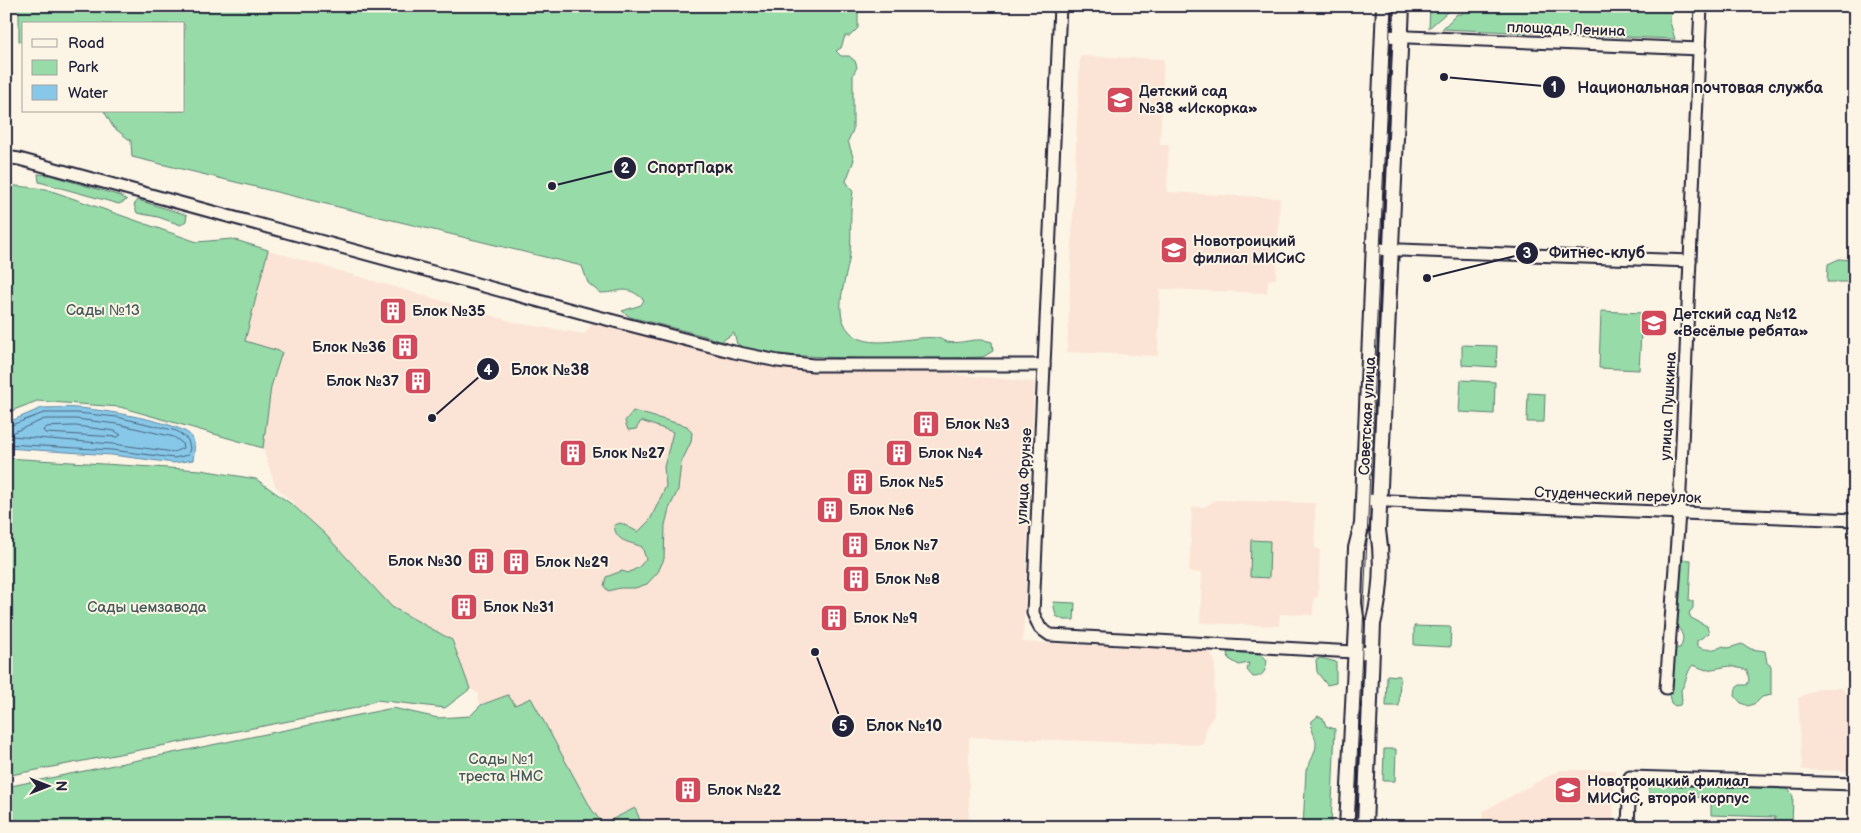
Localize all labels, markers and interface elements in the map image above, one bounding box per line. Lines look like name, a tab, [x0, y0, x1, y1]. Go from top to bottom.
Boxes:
street label: площадь Ленина	[1506, 18, 1626, 41]
legend	[22, 22, 185, 112]
text: Road	[68, 34, 104, 53]
text: Park	[68, 58, 99, 77]
callout: Национальная почтовая служба	[1542, 72, 1832, 103]
text: 1	[1551, 78, 1557, 97]
text: Национальная почтовая служба	[1577, 79, 1824, 98]
place label: Детский сад №38 «Искорка»	[1139, 82, 1258, 118]
text: Water	[68, 84, 108, 103]
school or university icon: Детский сад №38 «Искорка»	[1105, 85, 1135, 115]
callout: СпортПарк	[612, 152, 743, 183]
text: 2	[621, 159, 630, 178]
text: СпортПарк	[647, 159, 733, 178]
place label: Новотроицкий филиал МИСиС	[1193, 232, 1306, 268]
school or university icon: Новотроицкий филиал МИСиС	[1159, 235, 1189, 265]
callout: Фитнес-клуб	[1514, 237, 1656, 268]
text: 3	[1523, 244, 1532, 263]
text: Фитнес-клуб	[1549, 244, 1645, 263]
building icon: Блок №35	[378, 296, 408, 326]
park label: Сады №13	[66, 301, 140, 320]
place label: Блок №35	[412, 302, 486, 321]
place label: Детский сад №12 «Весёлые ребята»	[1673, 305, 1809, 341]
school or university icon: Детский сад №12 «Весёлые ребята»	[1639, 308, 1669, 338]
building icon: Блок №36	[390, 332, 420, 362]
place label: Блок №36	[312, 338, 386, 357]
street label: улица Пушкина	[1656, 351, 1681, 461]
callout: Блок №38	[476, 354, 600, 385]
street label: Советская улица	[1355, 356, 1380, 476]
text: 4	[484, 361, 493, 380]
text: Блок №38	[511, 361, 589, 380]
building icon: Блок №37	[403, 366, 433, 396]
place label: Блок №37	[326, 372, 399, 391]
building icon: Блок №3	[911, 409, 941, 439]
place label: Блок №3	[945, 415, 1010, 434]
street label: улица Фрунзе	[1012, 427, 1037, 525]
building icon: Блок №27	[558, 438, 588, 468]
building icon: Блок №4	[884, 438, 914, 468]
place label: Блок №27	[592, 444, 665, 463]
place label: Блок №4	[918, 444, 983, 463]
building icon: Блок №5	[845, 467, 875, 497]
place label: Блок №5	[879, 473, 944, 492]
street label: Студенческий переулок	[1534, 483, 1702, 508]
building icon: Блок №6	[815, 495, 845, 525]
place label: Блок №6	[849, 501, 914, 520]
building icon: Блок №7	[840, 530, 870, 560]
place label: Блок №7	[874, 536, 938, 555]
building icon: Блок №30	[466, 546, 496, 576]
building icon: Блок №29	[501, 547, 531, 577]
place label: Блок №30	[388, 552, 462, 571]
place label: Блок №29	[535, 553, 609, 572]
building icon: Блок №8	[841, 564, 871, 594]
place label: Блок №8	[875, 570, 940, 589]
building icon: Блок №31	[449, 592, 479, 622]
park label: Сады цемзавода	[87, 598, 207, 617]
place label: Блок №31	[483, 598, 554, 617]
building icon: Блок №9	[819, 603, 849, 633]
place label: Блок №9	[853, 609, 918, 628]
callout: Блок №10	[831, 710, 952, 741]
text: 5	[839, 717, 848, 736]
text: Блок №10	[866, 717, 942, 736]
park label: Сады №1 треста НМС	[459, 750, 543, 786]
north arrow	[22, 760, 72, 810]
place label: Новотроицкий филиал МИСиС, второй корпус	[1587, 772, 1749, 808]
building icon: Блок №22	[673, 775, 703, 805]
school or university icon: Новотроицкий филиал МИСиС, второй корпус	[1553, 775, 1583, 805]
text: N	[52, 781, 69, 791]
place label: Блок №22	[707, 781, 781, 800]

